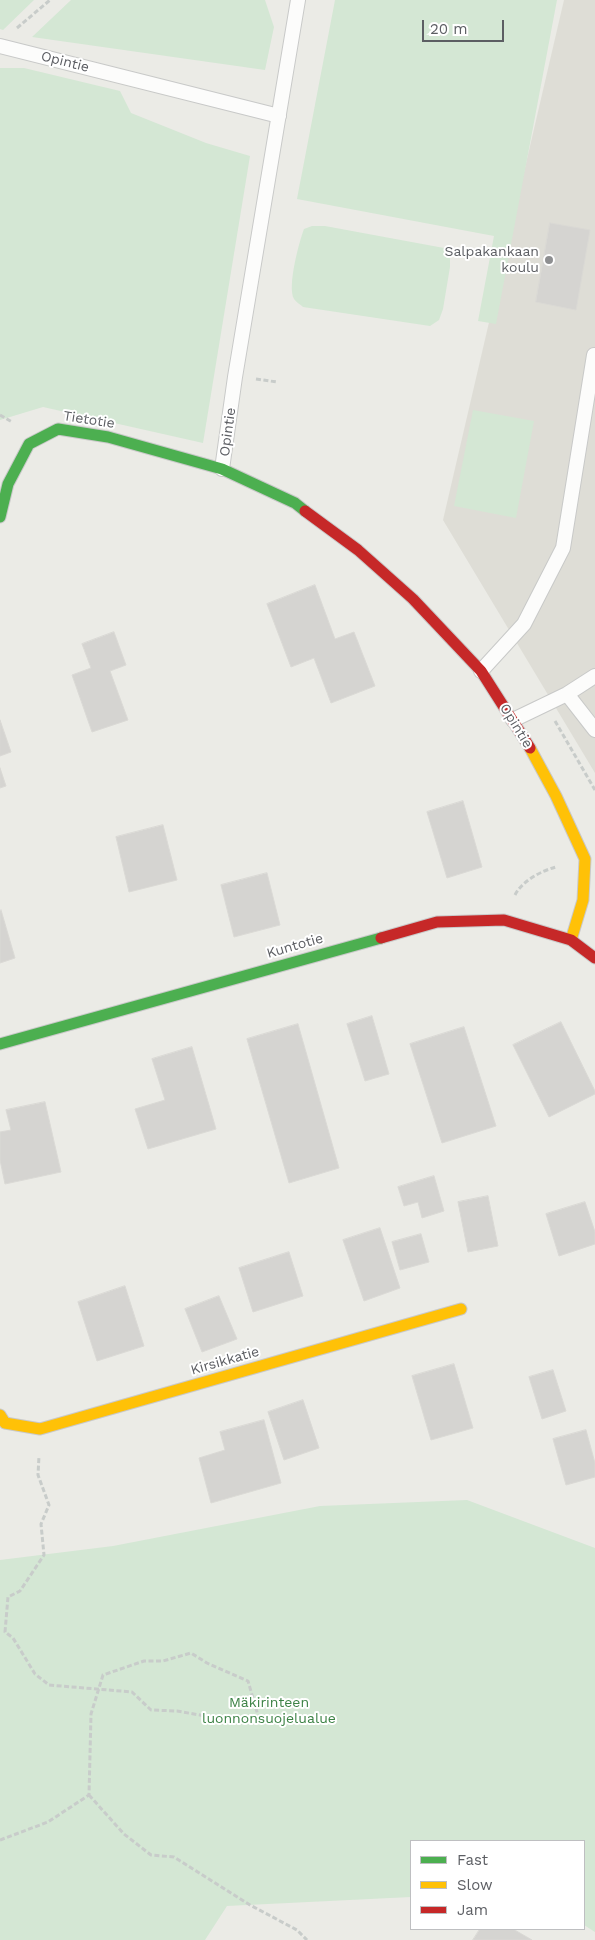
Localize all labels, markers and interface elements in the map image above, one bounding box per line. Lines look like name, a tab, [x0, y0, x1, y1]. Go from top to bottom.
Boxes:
scale bar	[425, 10, 508, 42]
text: 20 m	[430, 20, 468, 38]
street label: Opintie	[39, 48, 91, 76]
place label: Salpakankaan koulu	[445, 244, 539, 276]
marker: Salpakankaan koulu	[543, 254, 555, 266]
street label: Opintie	[216, 407, 240, 457]
street label: Tietotie	[62, 408, 116, 432]
street label: Opintie	[496, 701, 536, 751]
street label: Kuntotie	[265, 930, 325, 962]
street label: Kirsikkatie	[189, 1343, 261, 1379]
park label: Mäkirinteen luonnonsuojelualue	[202, 1695, 336, 1728]
legend	[410, 1840, 585, 1930]
text: Fast	[457, 1851, 488, 1869]
text: Slow	[457, 1876, 493, 1894]
text: Jam	[457, 1901, 488, 1919]

